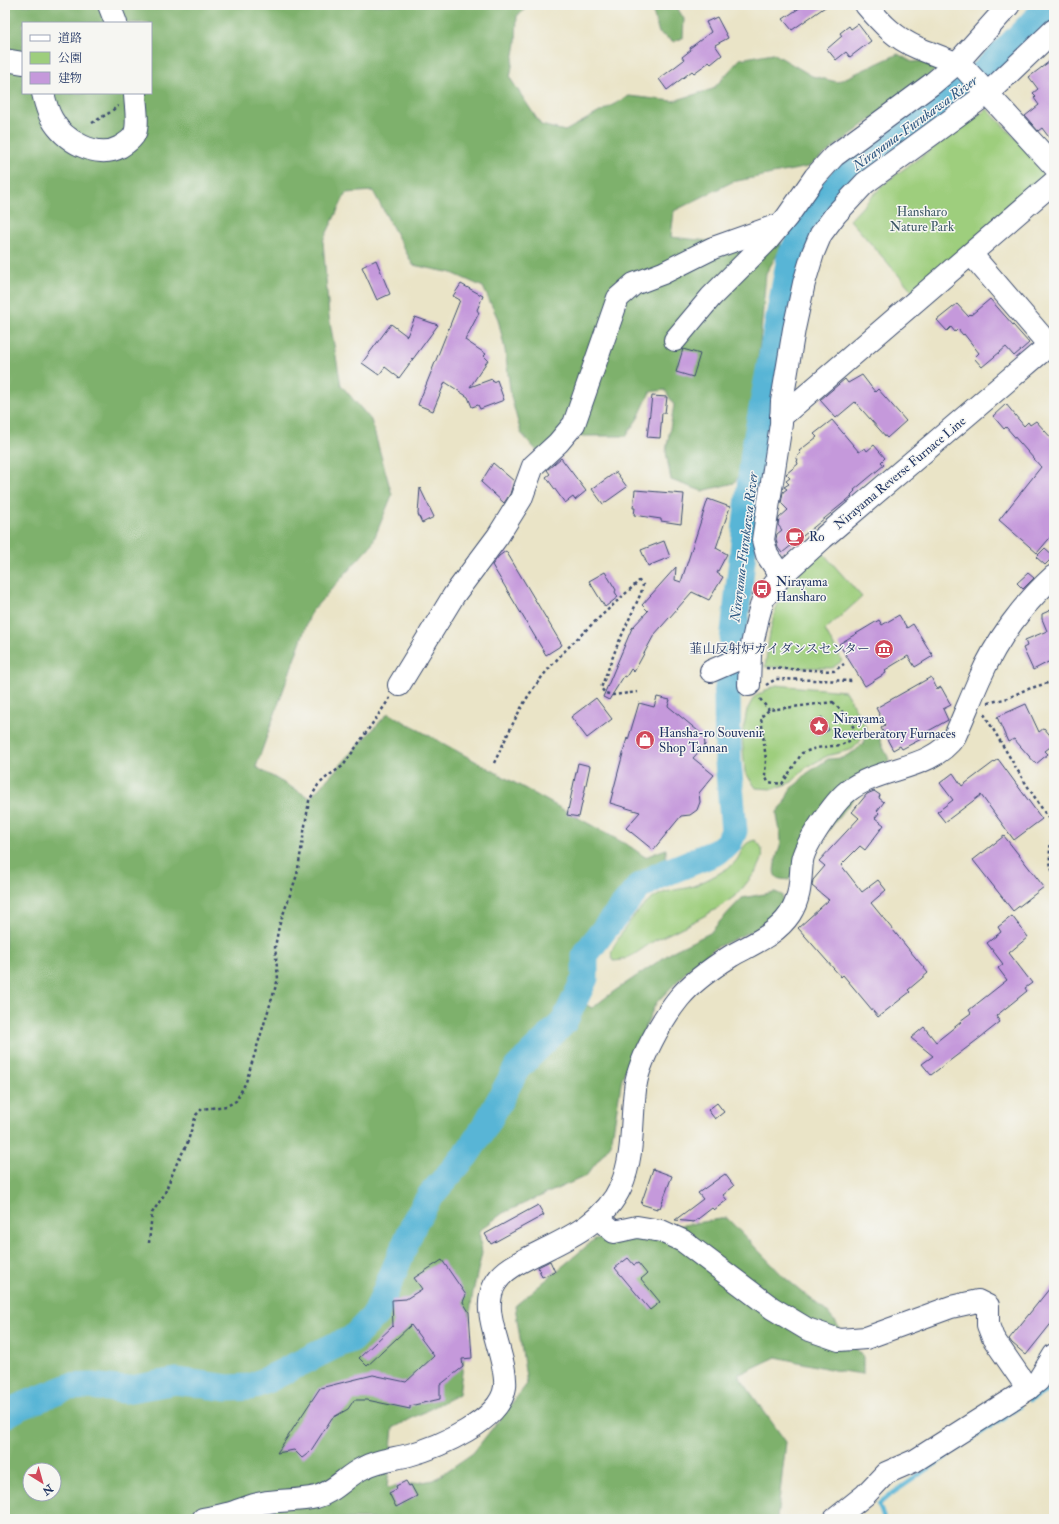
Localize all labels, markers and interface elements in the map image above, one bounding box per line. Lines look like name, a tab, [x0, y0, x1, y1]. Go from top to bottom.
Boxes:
legend	[22, 22, 152, 94]
text: 道路	[58, 31, 82, 46]
text: 公園	[58, 51, 82, 66]
text: 建物	[58, 71, 82, 86]
water label: Nirayama-Furukawa River	[848, 71, 982, 175]
park label: Hansharo Nature Park	[890, 204, 955, 235]
street label: Nirayama Reverse Furnace Line	[831, 413, 970, 534]
water label: Nirayama-Furukawa River	[726, 470, 762, 624]
cafe icon: Ro	[784, 526, 806, 548]
place label: Ro	[809, 529, 824, 545]
place label: Nirayama Hansharo	[776, 574, 828, 605]
bus stop icon: Nirayama Hansharo	[751, 578, 773, 600]
museum icon: 韮山反射炉ガイダンスセンター	[873, 638, 895, 660]
place label: 韮山反射炉ガイダンスセンター	[689, 641, 870, 657]
place label: Nirayama Reverberatory Furnaces	[833, 711, 956, 743]
place icon: Nirayama Reverberatory Furnaces	[808, 715, 830, 737]
place label: Hansha-ro Souvenir Shop Tannan	[659, 725, 764, 757]
shop icon: Hansha-ro Souvenir Shop Tannan	[634, 729, 656, 751]
north arrow	[22, 1462, 62, 1502]
text: N	[39, 1481, 56, 1498]

